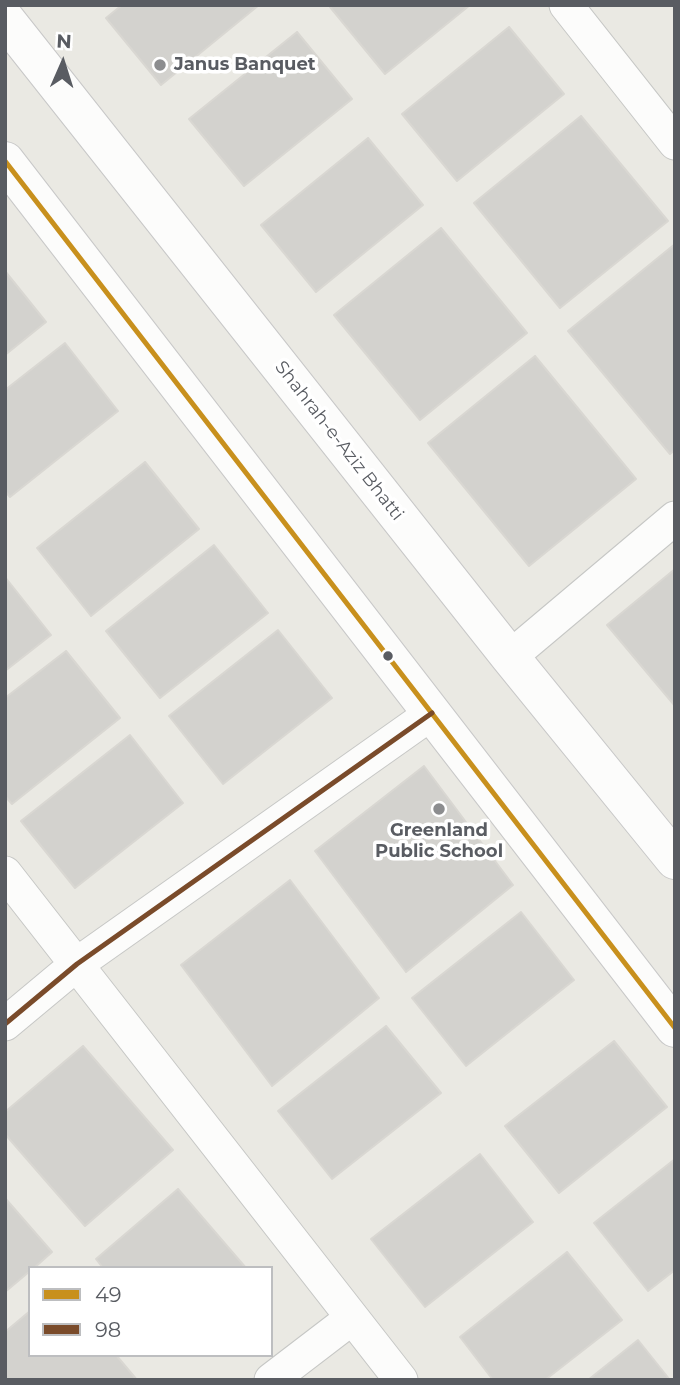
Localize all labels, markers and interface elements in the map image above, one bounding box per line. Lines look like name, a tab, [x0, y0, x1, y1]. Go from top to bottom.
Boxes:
north arrow	[28, 28, 98, 98]
text: N	[56, 30, 72, 53]
place label: Janus Banquet	[174, 54, 316, 76]
marker: Janus Banquet	[152, 57, 168, 73]
street label: Shahrah-e-Aziz Bhatti	[270, 357, 408, 525]
unlabelled marker	[381, 649, 395, 663]
marker: Greenland Public School	[431, 801, 447, 817]
place label: Greenland Public School	[375, 820, 503, 862]
legend	[28, 1266, 273, 1357]
text: 49	[95, 1282, 122, 1307]
text: 98	[95, 1317, 121, 1342]

